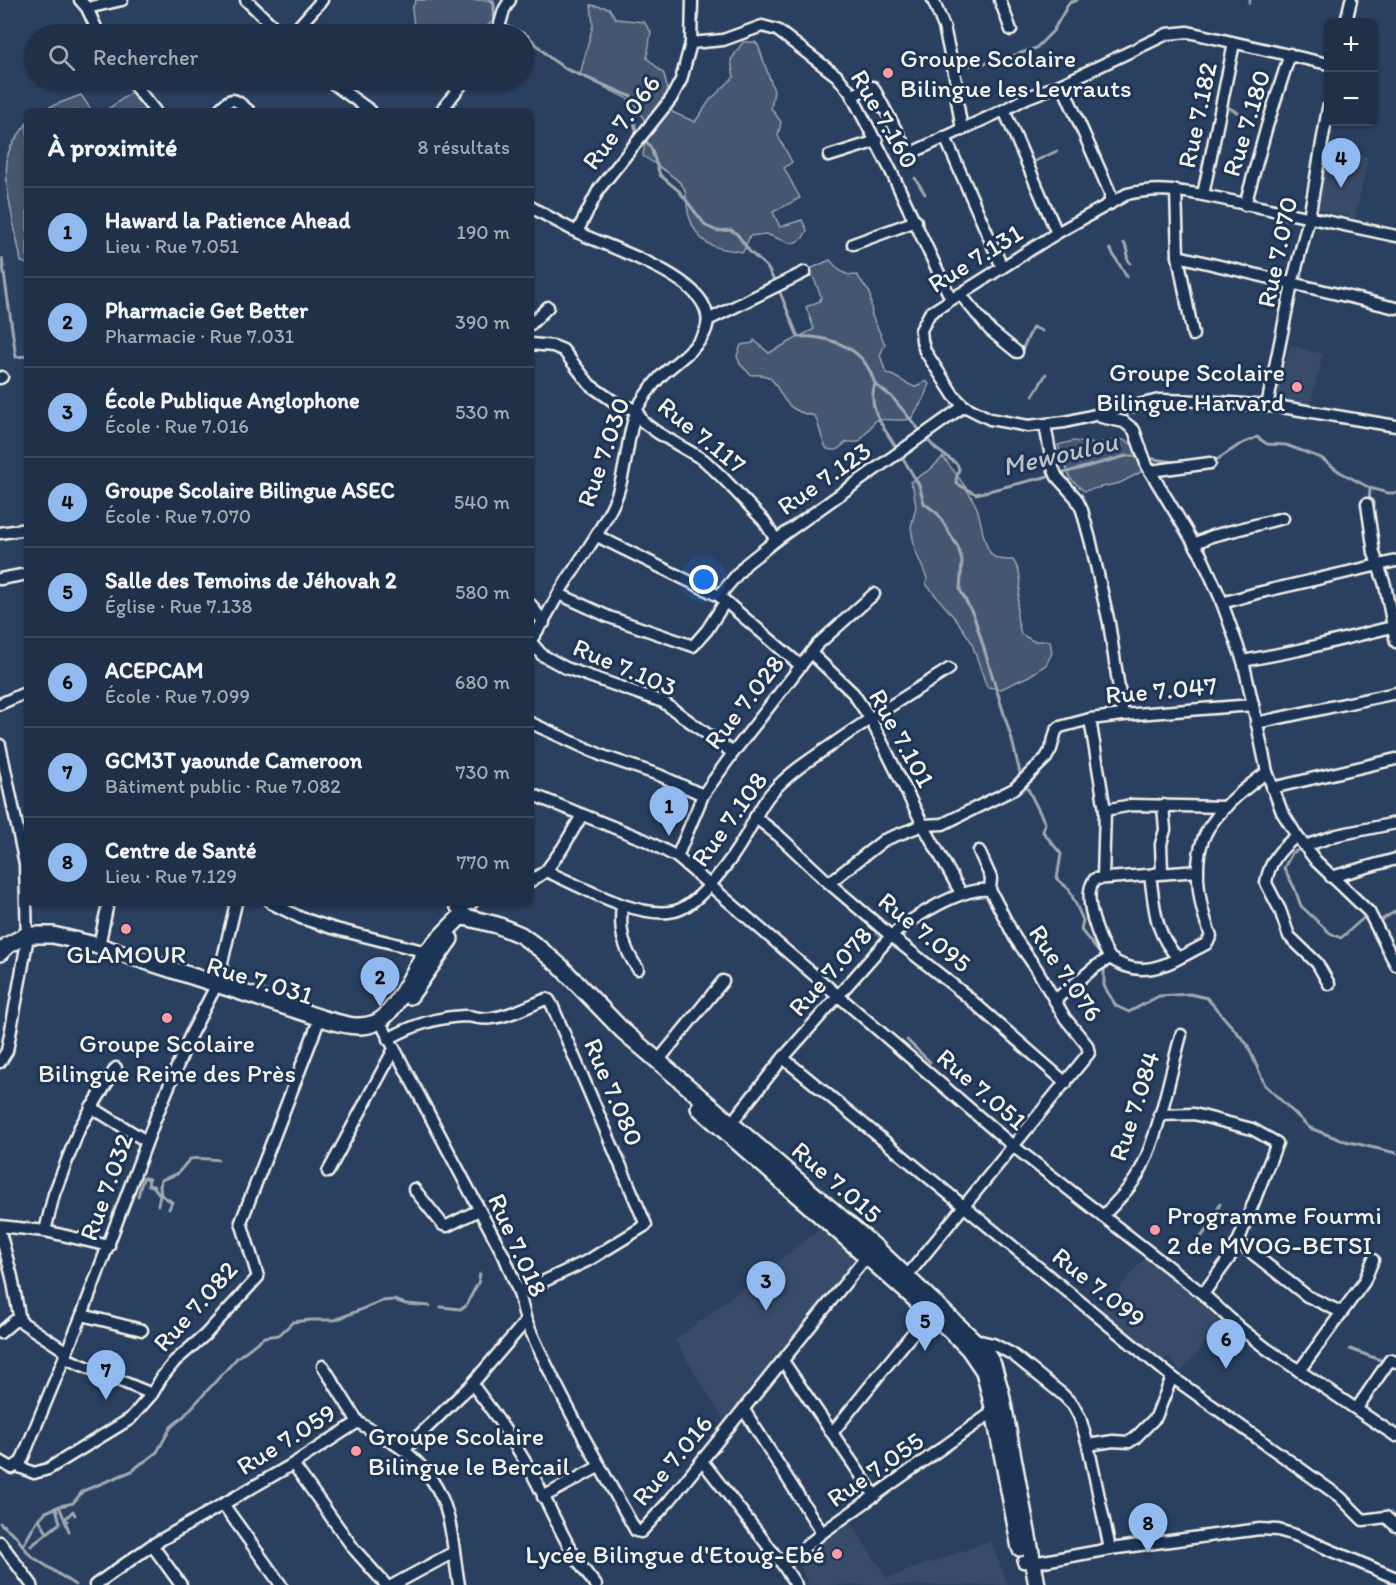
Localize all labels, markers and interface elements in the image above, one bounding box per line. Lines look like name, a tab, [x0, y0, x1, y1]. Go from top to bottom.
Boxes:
map controls	[1324, 18, 1378, 126]
button: +	[1324, 18, 1378, 72]
search box	[24, 24, 534, 90]
icon: search	[45, 41, 78, 74]
place label: Groupe Scolaire Bilingue les Levrauts	[900, 42, 1132, 104]
text: Rechercher	[93, 44, 198, 71]
street label: Rue 7.182	[1170, 59, 1224, 171]
street label: Rue 7.160	[844, 64, 926, 174]
marker: Groupe Scolaire Bilingue les Levrauts	[881, 66, 895, 80]
street label: Rue 7.180	[1215, 66, 1277, 180]
street label: Rue 7.066	[575, 68, 667, 176]
button: −	[1324, 72, 1378, 126]
text: À proximité	[48, 131, 177, 163]
text: 8 résultats	[418, 135, 510, 159]
pin: 4	[1322, 138, 1360, 188]
street label: Rue 7.070	[1250, 194, 1304, 310]
text: Haward la Patience Ahead	[105, 207, 350, 234]
street label: Rue 7.131	[922, 216, 1028, 300]
text: 1	[63, 220, 72, 244]
text: 190 m	[457, 220, 510, 244]
text: Lieu · Rue 7.051	[105, 234, 239, 258]
text: Pharmacie Get Better	[105, 297, 308, 324]
text: 2	[62, 310, 73, 334]
text: 390 m	[455, 310, 510, 334]
text: Pharmacie · Rue 7.031	[105, 324, 294, 348]
place label: Groupe Scolaire Bilingue Harvard	[1096, 356, 1286, 418]
marker: Groupe Scolaire Bilingue Harvard	[1290, 380, 1304, 394]
text: École Publique Anglophone	[105, 387, 360, 414]
street label: Rue 7.117	[651, 390, 753, 480]
street label: Rue 7.030	[569, 393, 637, 511]
text: 3	[62, 400, 73, 424]
text: 530 m	[455, 400, 510, 424]
text: École · Rue 7.016	[105, 414, 249, 438]
water label: Mewoulou	[999, 424, 1121, 483]
street label: Rue 7.123	[771, 434, 877, 522]
text: Groupe Scolaire Bilingue ASEC	[105, 477, 395, 504]
text: 4	[61, 490, 74, 514]
text: 540 m	[454, 490, 510, 514]
text: École · Rue 7.070	[105, 504, 251, 528]
your location	[689, 565, 718, 594]
text: Salle des Temoins de Jéhovah 2	[105, 567, 397, 594]
text: 5	[62, 580, 73, 604]
text: 580 m	[455, 580, 510, 604]
text: Église · Rue 7.138	[105, 594, 253, 618]
street label: Rue 7.103	[568, 631, 682, 703]
street label: Rue 7.028	[697, 648, 791, 756]
text: ACEPCAM	[105, 657, 203, 684]
street label: Rue 7.047	[1104, 669, 1218, 711]
text: 6	[62, 670, 73, 694]
text: 680 m	[455, 670, 510, 694]
street label: Rue 7.101	[862, 683, 942, 793]
text: École · Rue 7.099	[105, 684, 250, 708]
text: GCM3T yaounde Cameroon	[105, 747, 362, 774]
text: 7	[63, 760, 72, 784]
text: 730 m	[456, 760, 510, 784]
street label: Rue 7.108	[684, 765, 774, 873]
text: Bâtiment public · Rue 7.082	[105, 774, 341, 798]
pin: 1	[650, 786, 688, 836]
text: Centre de Santé	[105, 837, 256, 864]
text: 8	[62, 850, 73, 874]
text: 770 m	[457, 850, 510, 874]
text: Lieu · Rue 7.129	[105, 864, 237, 888]
street label: Rue 7.095	[872, 885, 978, 979]
street label: Rue 7.076	[1022, 918, 1110, 1028]
street label: Rue 7.078	[781, 919, 879, 1023]
marker: GLAMOUR	[119, 922, 133, 936]
place label: GLAMOUR	[66, 938, 186, 970]
street label: Rue 7.031	[203, 949, 317, 1011]
pin: 2	[360, 958, 400, 1007]
marker: Groupe Scolaire Bilingue Reine des Près	[160, 1011, 174, 1025]
place label: Groupe Scolaire Bilingue Reine des Près	[38, 1027, 296, 1089]
street label: Rue 7.080	[577, 1033, 651, 1151]
street label: Rue 7.051	[930, 1041, 1034, 1137]
street label: Rue 7.084	[1101, 1047, 1167, 1165]
street label: Rue 7.032	[72, 1129, 140, 1245]
street label: Rue 7.015	[785, 1134, 889, 1230]
street label: Rue 7.018	[481, 1188, 555, 1302]
place label: Programme Fourmi 2 de MVOG-BETSI	[1167, 1199, 1382, 1261]
marker: Programme Fourmi 2 de MVOG-BETSI	[1148, 1223, 1162, 1237]
street label: Rue 7.099	[1046, 1240, 1152, 1334]
street label: Rue 7.082	[146, 1254, 244, 1358]
pin: 3	[746, 1262, 786, 1311]
pin: 5	[906, 1302, 944, 1351]
pin: 6	[1206, 1320, 1246, 1369]
pin: 7	[86, 1350, 126, 1400]
street label: Rue 7.059	[231, 1396, 341, 1482]
street label: Rue 7.016	[625, 1408, 719, 1512]
place label: Groupe Scolaire Bilingue le Bercail	[368, 1420, 570, 1482]
street label: Rue 7.055	[820, 1424, 930, 1514]
marker: Groupe Scolaire Bilingue le Bercail	[349, 1444, 363, 1458]
pin: 8	[1128, 1504, 1168, 1553]
place label: Lycée Bilingue d'Etoug-Ebé	[525, 1538, 825, 1570]
marker: Lycée Bilingue d'Etoug-Ebé	[830, 1547, 844, 1561]

